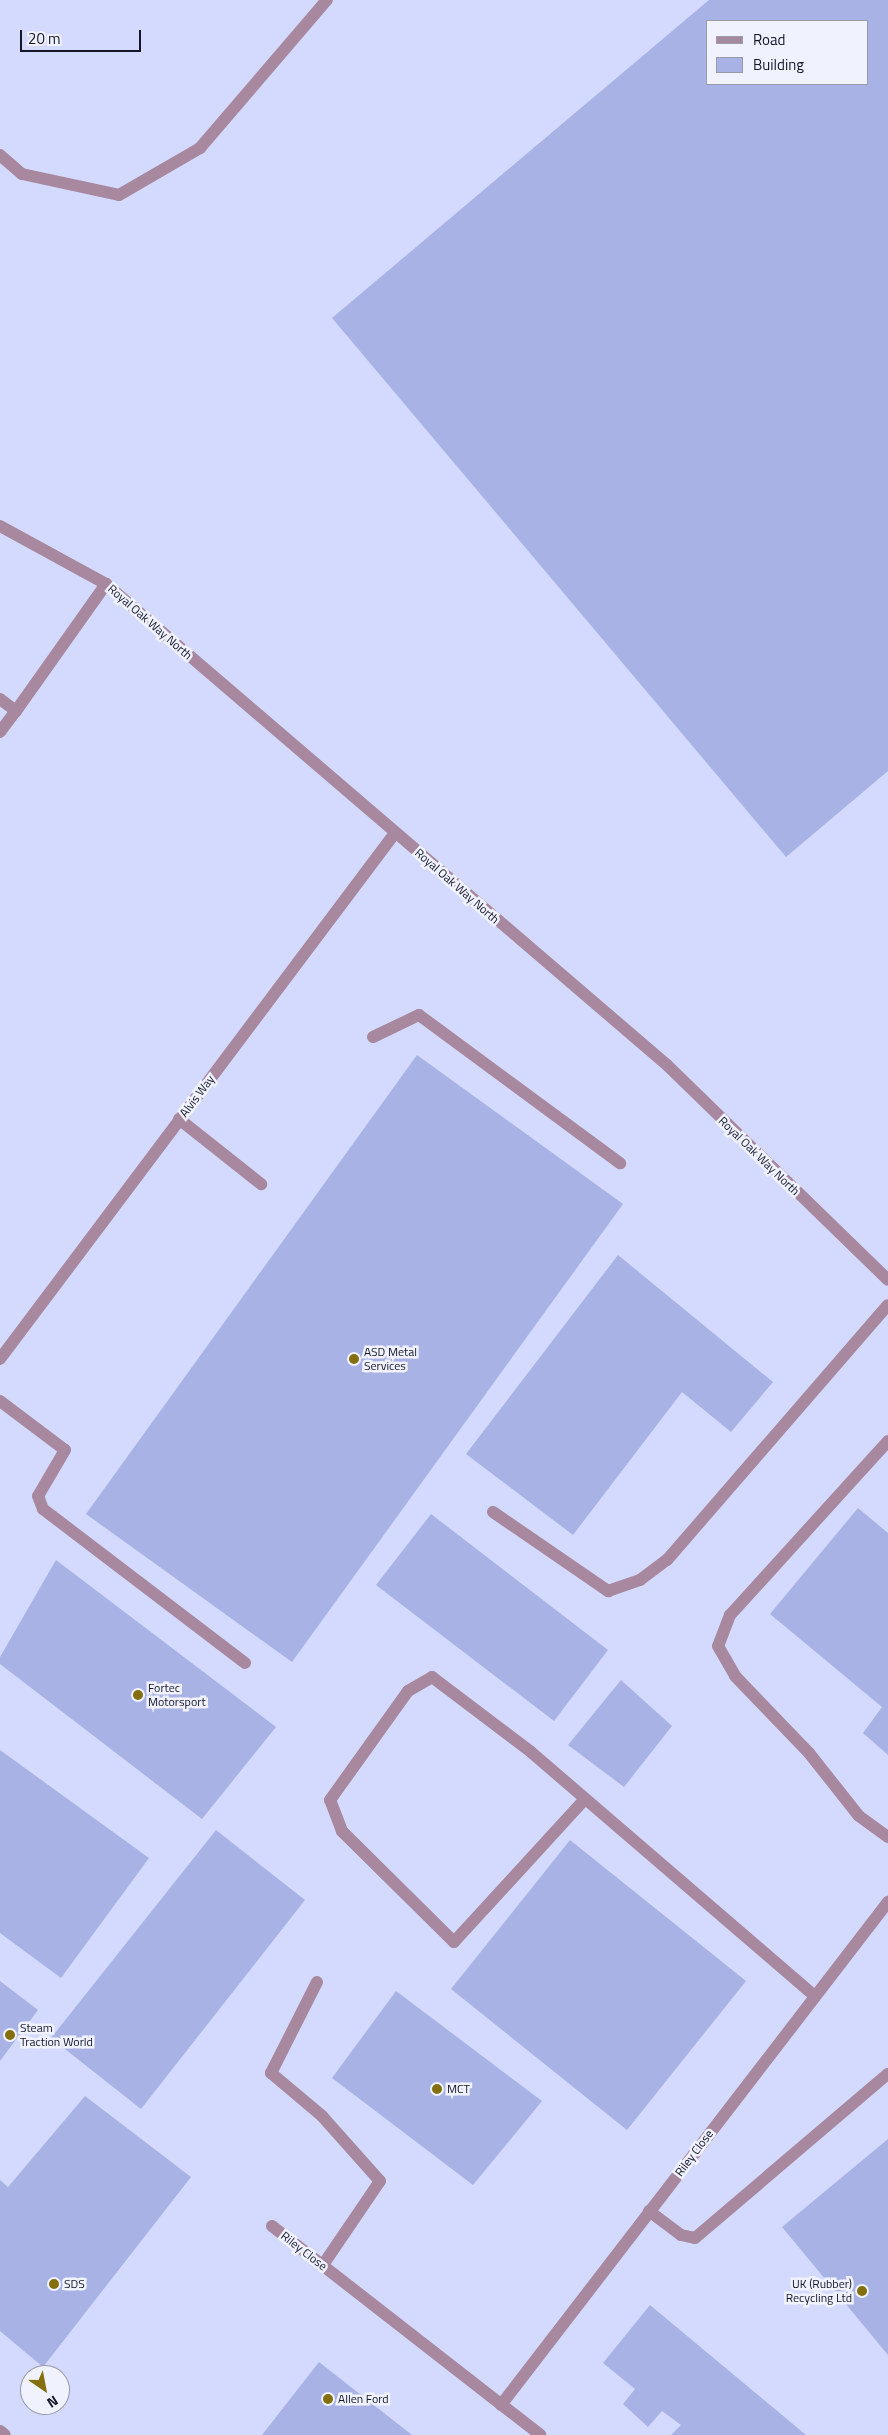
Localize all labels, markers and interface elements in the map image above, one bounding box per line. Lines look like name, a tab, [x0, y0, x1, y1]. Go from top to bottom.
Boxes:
scale bar	[22, 20, 144, 52]
legend	[706, 20, 868, 85]
text: 20 m	[28, 27, 61, 50]
text: Road	[753, 28, 785, 51]
text: Building	[753, 53, 804, 76]
street label: Royal Oak Way North	[105, 581, 195, 663]
street label: Royal Oak Way North	[412, 845, 502, 927]
street label: Alvis Way	[177, 1072, 217, 1120]
street label: Royal Oak Way North	[716, 1114, 802, 1198]
place label: ASD Metal Services	[364, 1345, 417, 1373]
marker: ASD Metal Services	[348, 1353, 360, 1365]
place label: Fortec Motorsport	[148, 1681, 206, 1709]
marker: Fortec Motorsport	[132, 1689, 144, 1701]
place label: Steam Traction World	[20, 2021, 93, 2049]
marker: Steam Traction World	[4, 2029, 16, 2041]
place label: MCT	[447, 2082, 470, 2096]
marker: MCT	[431, 2083, 443, 2095]
street label: Riley Close	[672, 2127, 716, 2179]
street label: Riley Close	[278, 2229, 330, 2273]
place label: SDS	[64, 2277, 85, 2291]
place label: UK (Rubber) Recycling Ltd	[786, 2277, 852, 2305]
marker: SDS	[48, 2278, 60, 2290]
marker: UK (Rubber) Recycling Ltd	[856, 2285, 868, 2297]
north arrow	[20, 2365, 70, 2415]
text: N	[43, 2391, 63, 2414]
place label: Allen Ford	[338, 2392, 389, 2406]
marker: Allen Ford	[322, 2393, 334, 2405]

